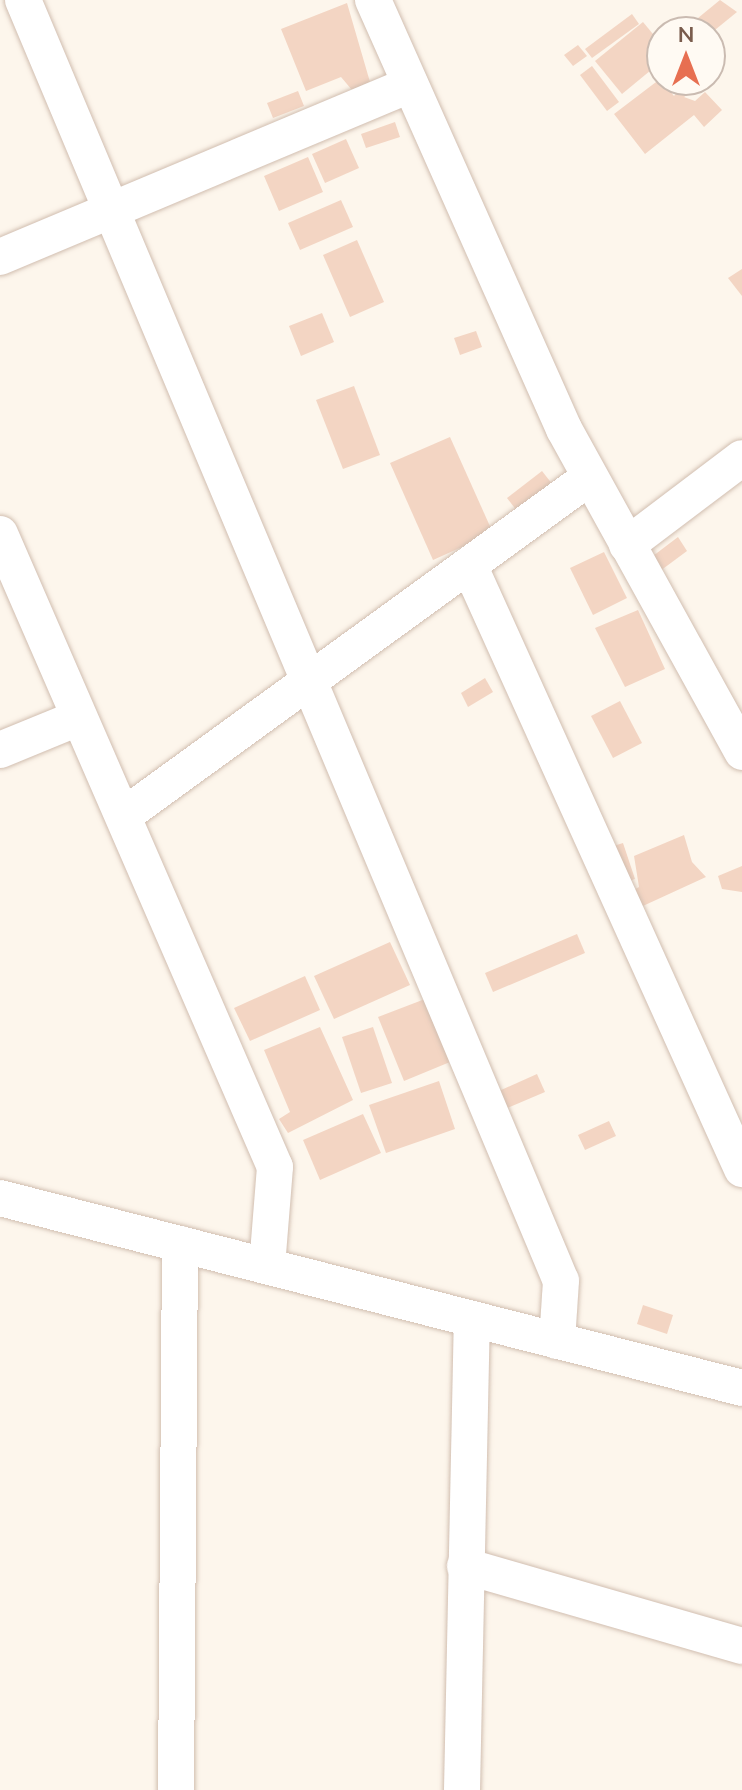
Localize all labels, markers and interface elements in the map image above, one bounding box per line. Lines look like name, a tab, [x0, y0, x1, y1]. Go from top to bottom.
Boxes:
north arrow	[646, 16, 726, 96]
text: N	[678, 20, 694, 48]

